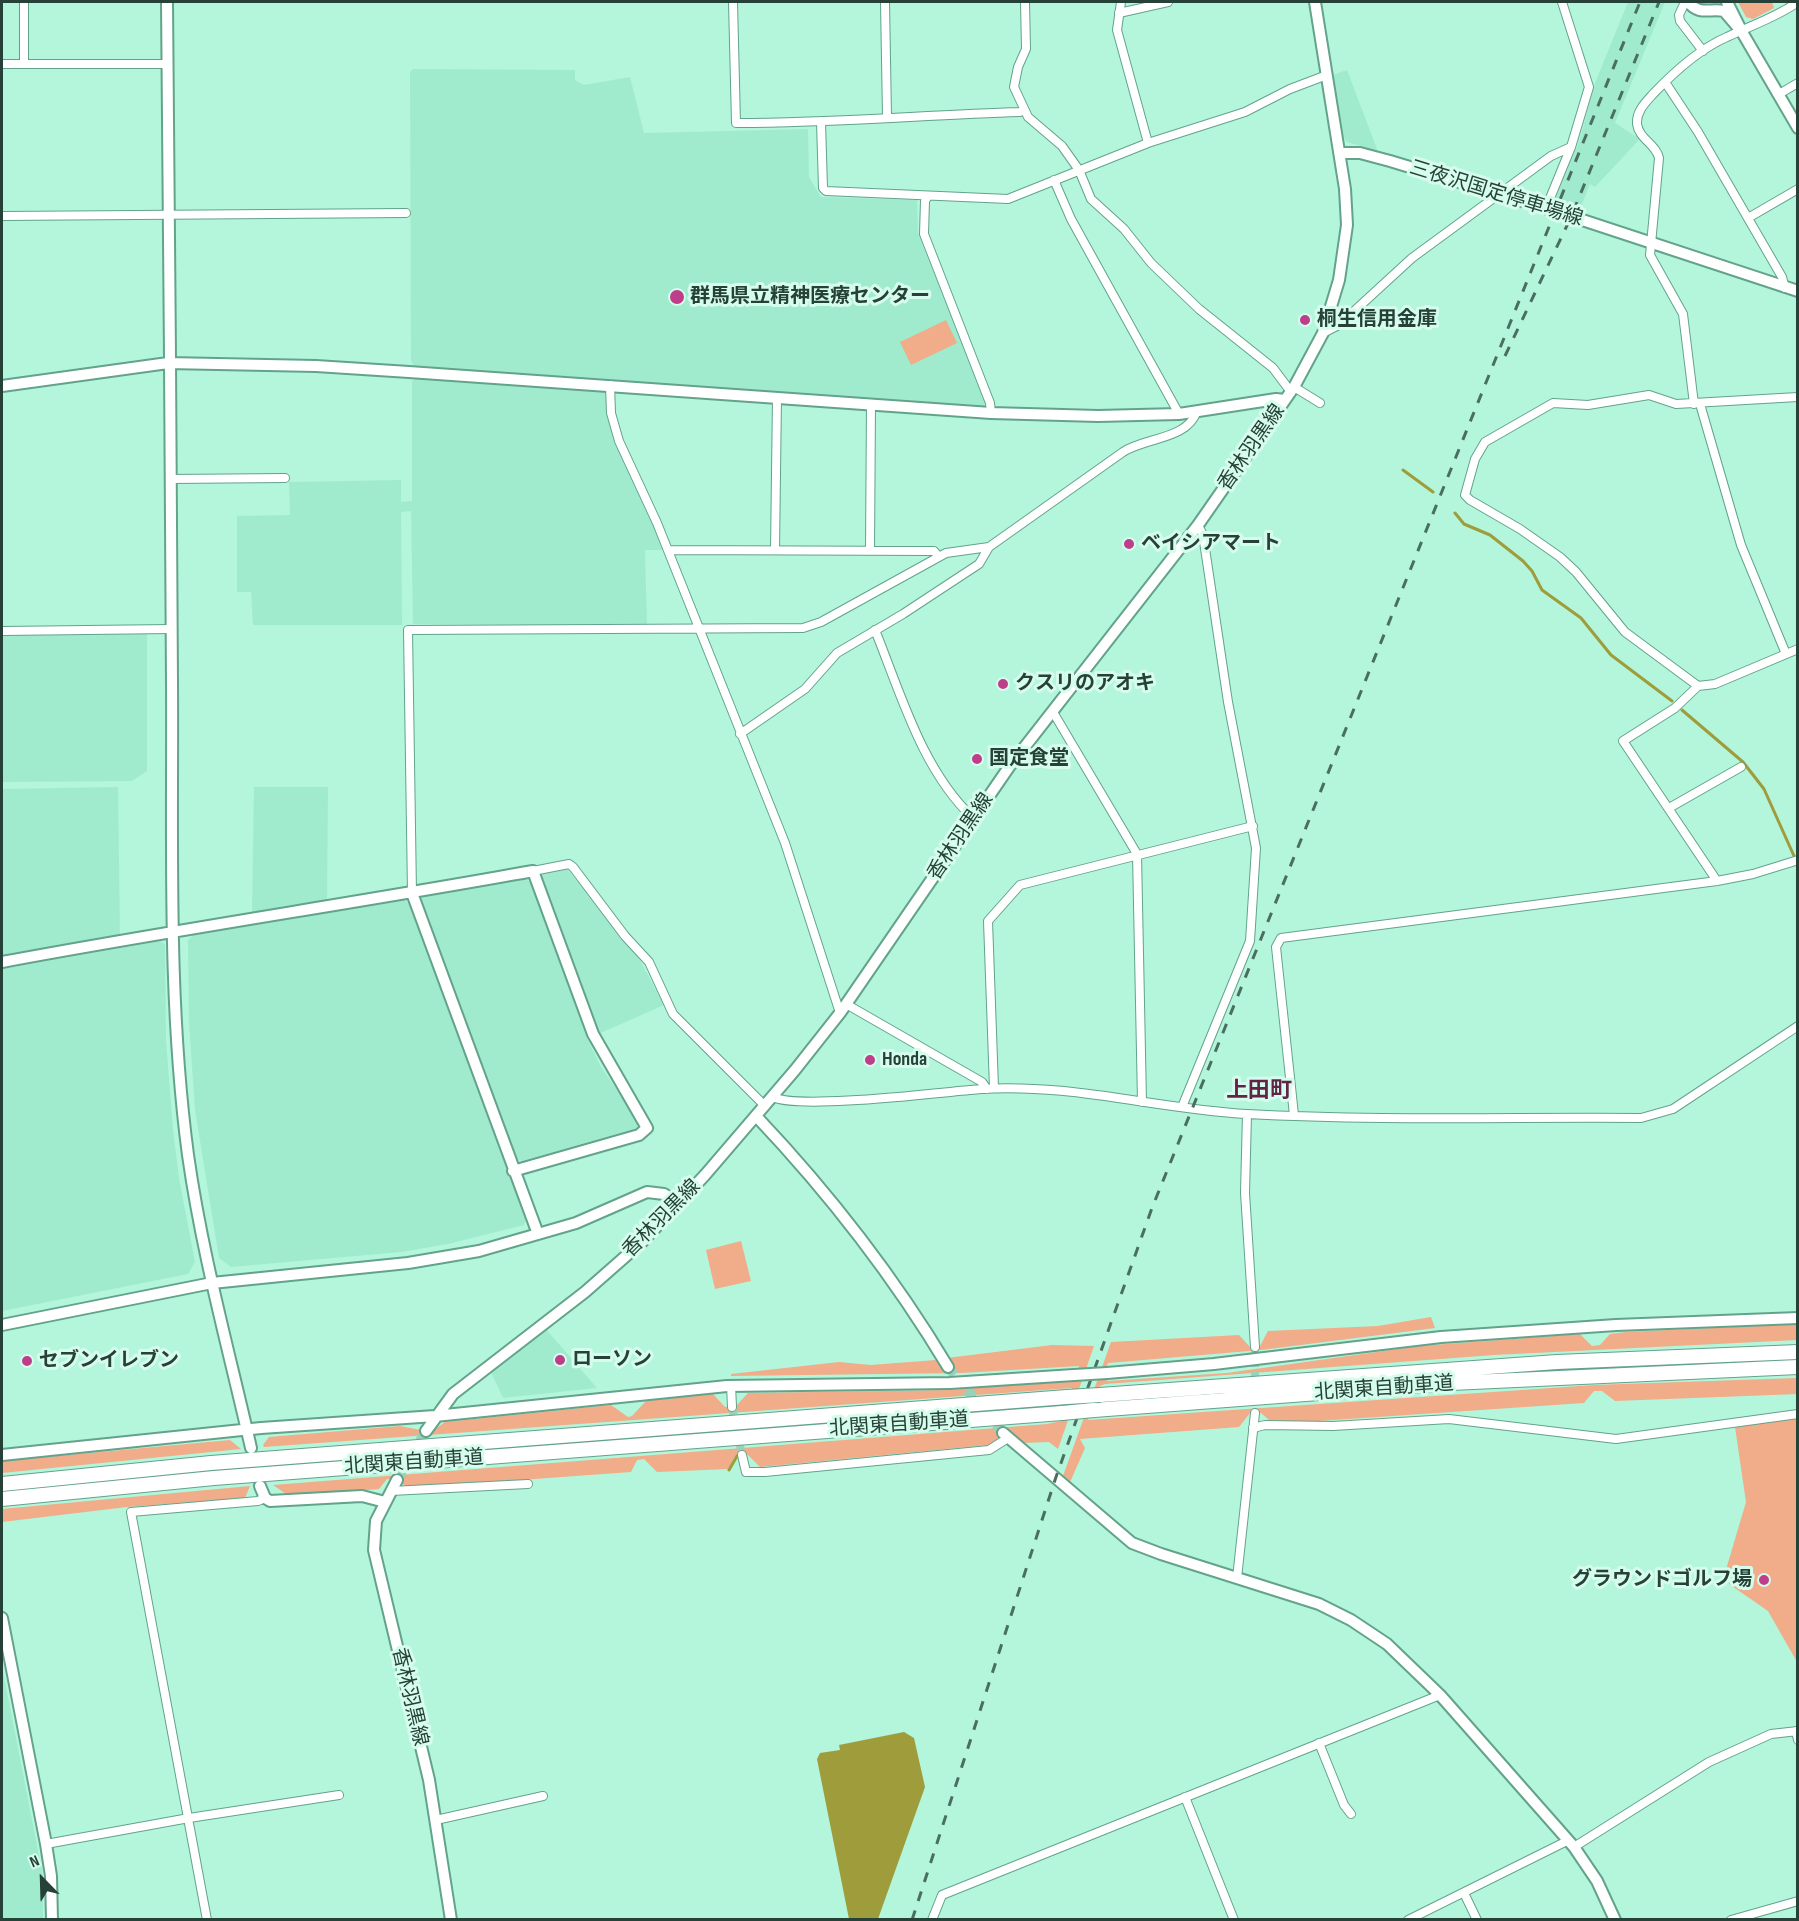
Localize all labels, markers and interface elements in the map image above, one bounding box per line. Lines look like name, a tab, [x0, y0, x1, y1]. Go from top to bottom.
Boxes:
street label: 三夜沢国定停車場線	[1406, 156, 1586, 232]
place label: 群馬県立精神医療センター	[690, 285, 930, 309]
marker: 群馬県立精神医療センター	[668, 288, 686, 306]
place label: 桐生信用金庫	[1317, 308, 1437, 332]
marker: 桐生信用金庫	[1298, 313, 1312, 327]
street label: 香林羽黒線	[1213, 400, 1291, 496]
place label: ベイシアマート	[1141, 532, 1281, 556]
marker: ベイシアマート	[1122, 537, 1136, 551]
place label: クスリのアオキ	[1015, 672, 1155, 696]
marker: クスリのアオキ	[996, 677, 1010, 691]
place label: 国定食堂	[989, 747, 1069, 771]
marker: 国定食堂	[970, 752, 984, 766]
street label: 香林羽黒線	[923, 789, 999, 885]
place label: Honda	[882, 1048, 927, 1072]
marker: Honda	[863, 1053, 877, 1067]
district label: 上田町	[1226, 1078, 1292, 1104]
street label: 香林羽黒線	[618, 1175, 706, 1263]
place label: ローソン	[572, 1348, 652, 1372]
place label: セブンイレブン	[39, 1349, 179, 1373]
marker: ローソン	[553, 1353, 567, 1367]
marker: セブンイレブン	[20, 1354, 34, 1368]
street label: 北関東自動車道	[1313, 1372, 1455, 1406]
street label: 北関東自動車道	[828, 1408, 970, 1442]
street label: 北関東自動車道	[343, 1446, 485, 1480]
place label: グラウンドゴルフ場	[1572, 1568, 1752, 1592]
marker: グラウンドゴルフ場	[1757, 1573, 1771, 1587]
street label: 香林羽黒線	[386, 1646, 432, 1748]
north arrow	[12, 1849, 72, 1909]
text: N	[27, 1852, 42, 1872]

